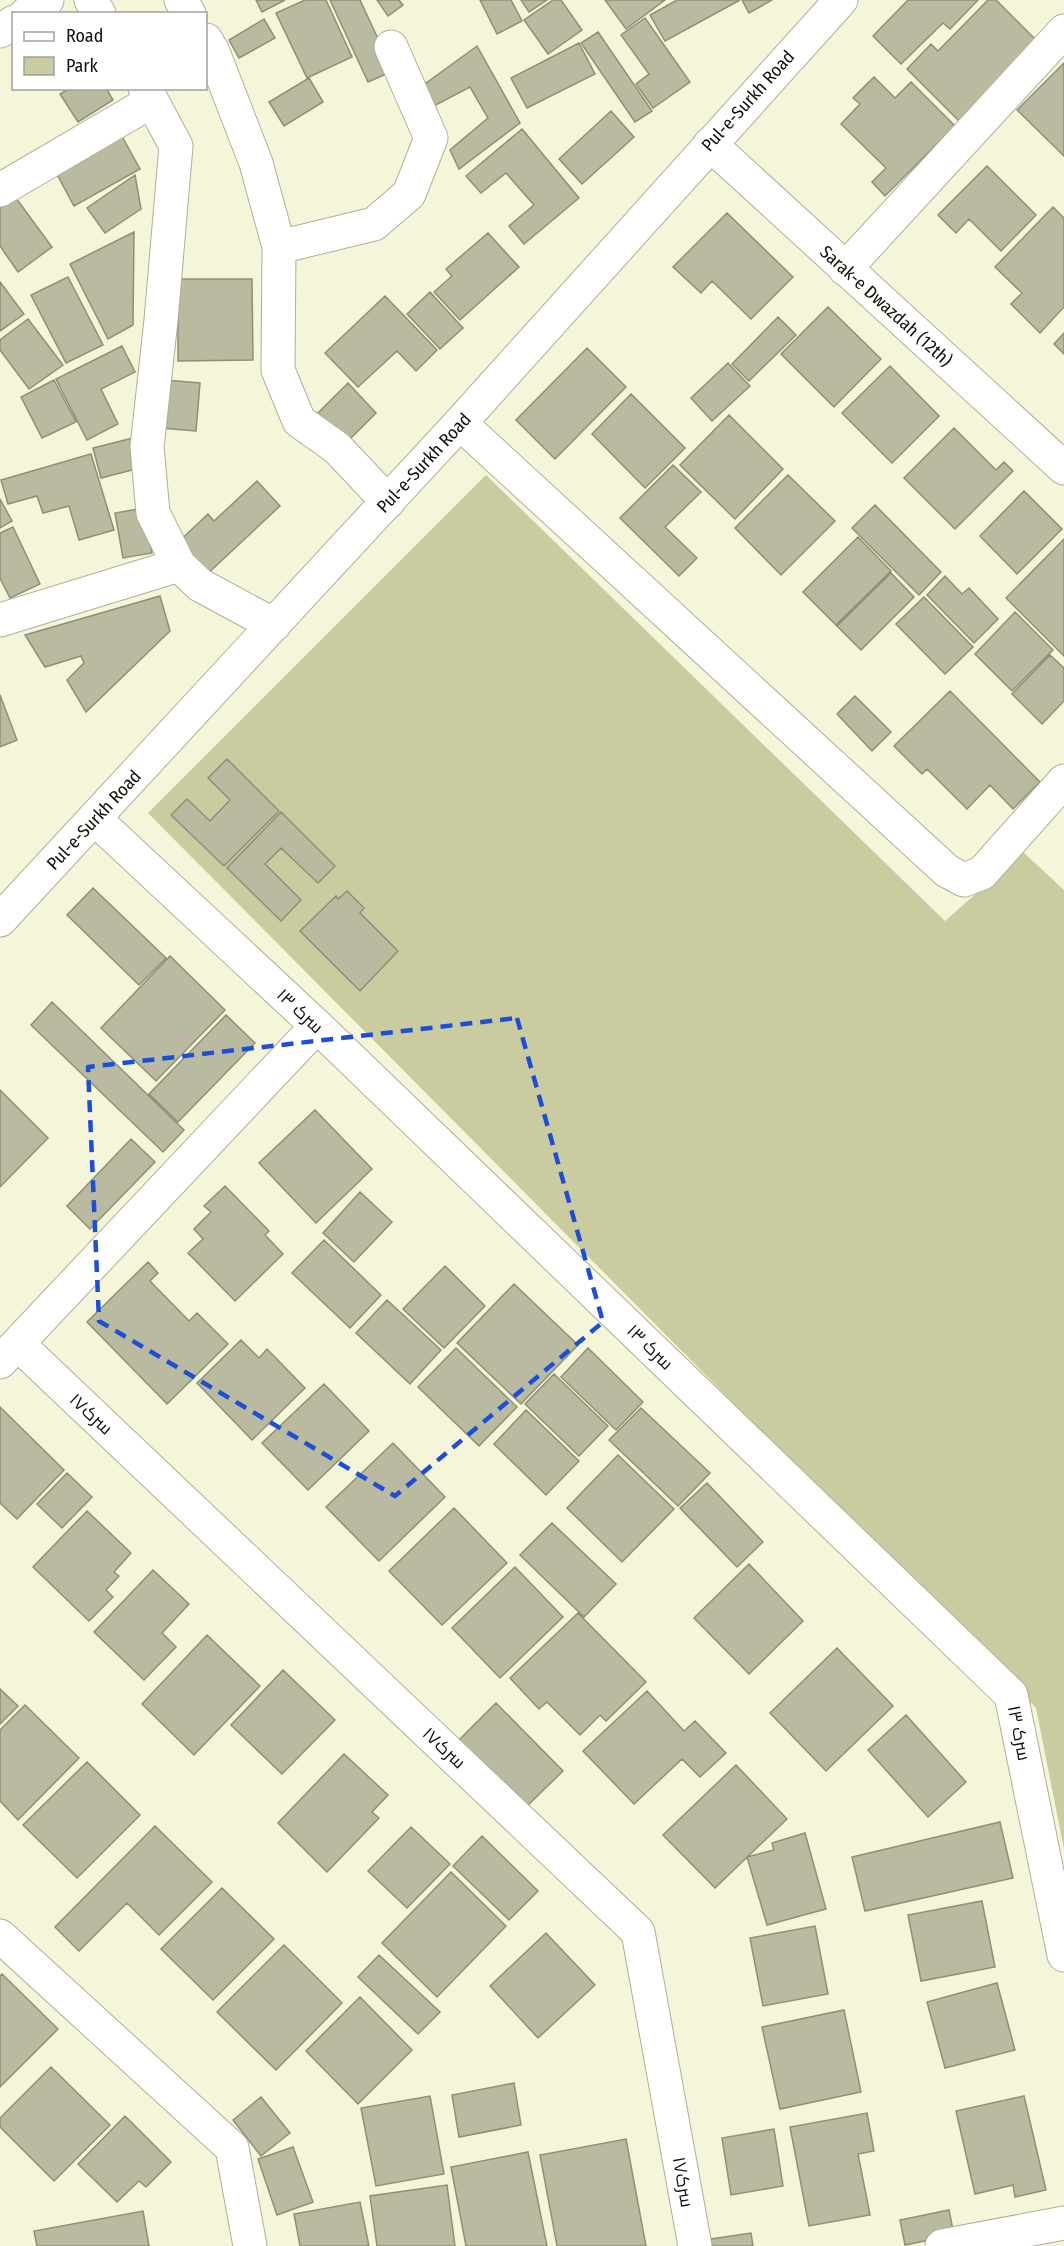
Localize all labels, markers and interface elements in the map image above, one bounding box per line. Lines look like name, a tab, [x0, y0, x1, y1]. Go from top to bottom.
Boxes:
legend	[12, 12, 207, 90]
text: Road	[66, 25, 103, 47]
street label: Pul-e-Surkh Road	[697, 46, 799, 156]
text: Park	[66, 55, 99, 77]
street label: Sarak-e Dwazdah (12th)	[815, 241, 957, 371]
street label: Pul-e-Surkh Road	[372, 409, 476, 517]
street label: Pul-e-Surkh Road	[42, 766, 146, 874]
street label: سرک ۱۳	[272, 984, 328, 1038]
street label: سرک ۱۳	[622, 1320, 678, 1374]
street label: سرک۱۷	[65, 1389, 117, 1439]
street label: سرک ۱۳	[1003, 1703, 1035, 1763]
street label: سرک۱۷	[418, 1723, 470, 1773]
street label: سرک۱۷	[668, 2155, 698, 2209]

